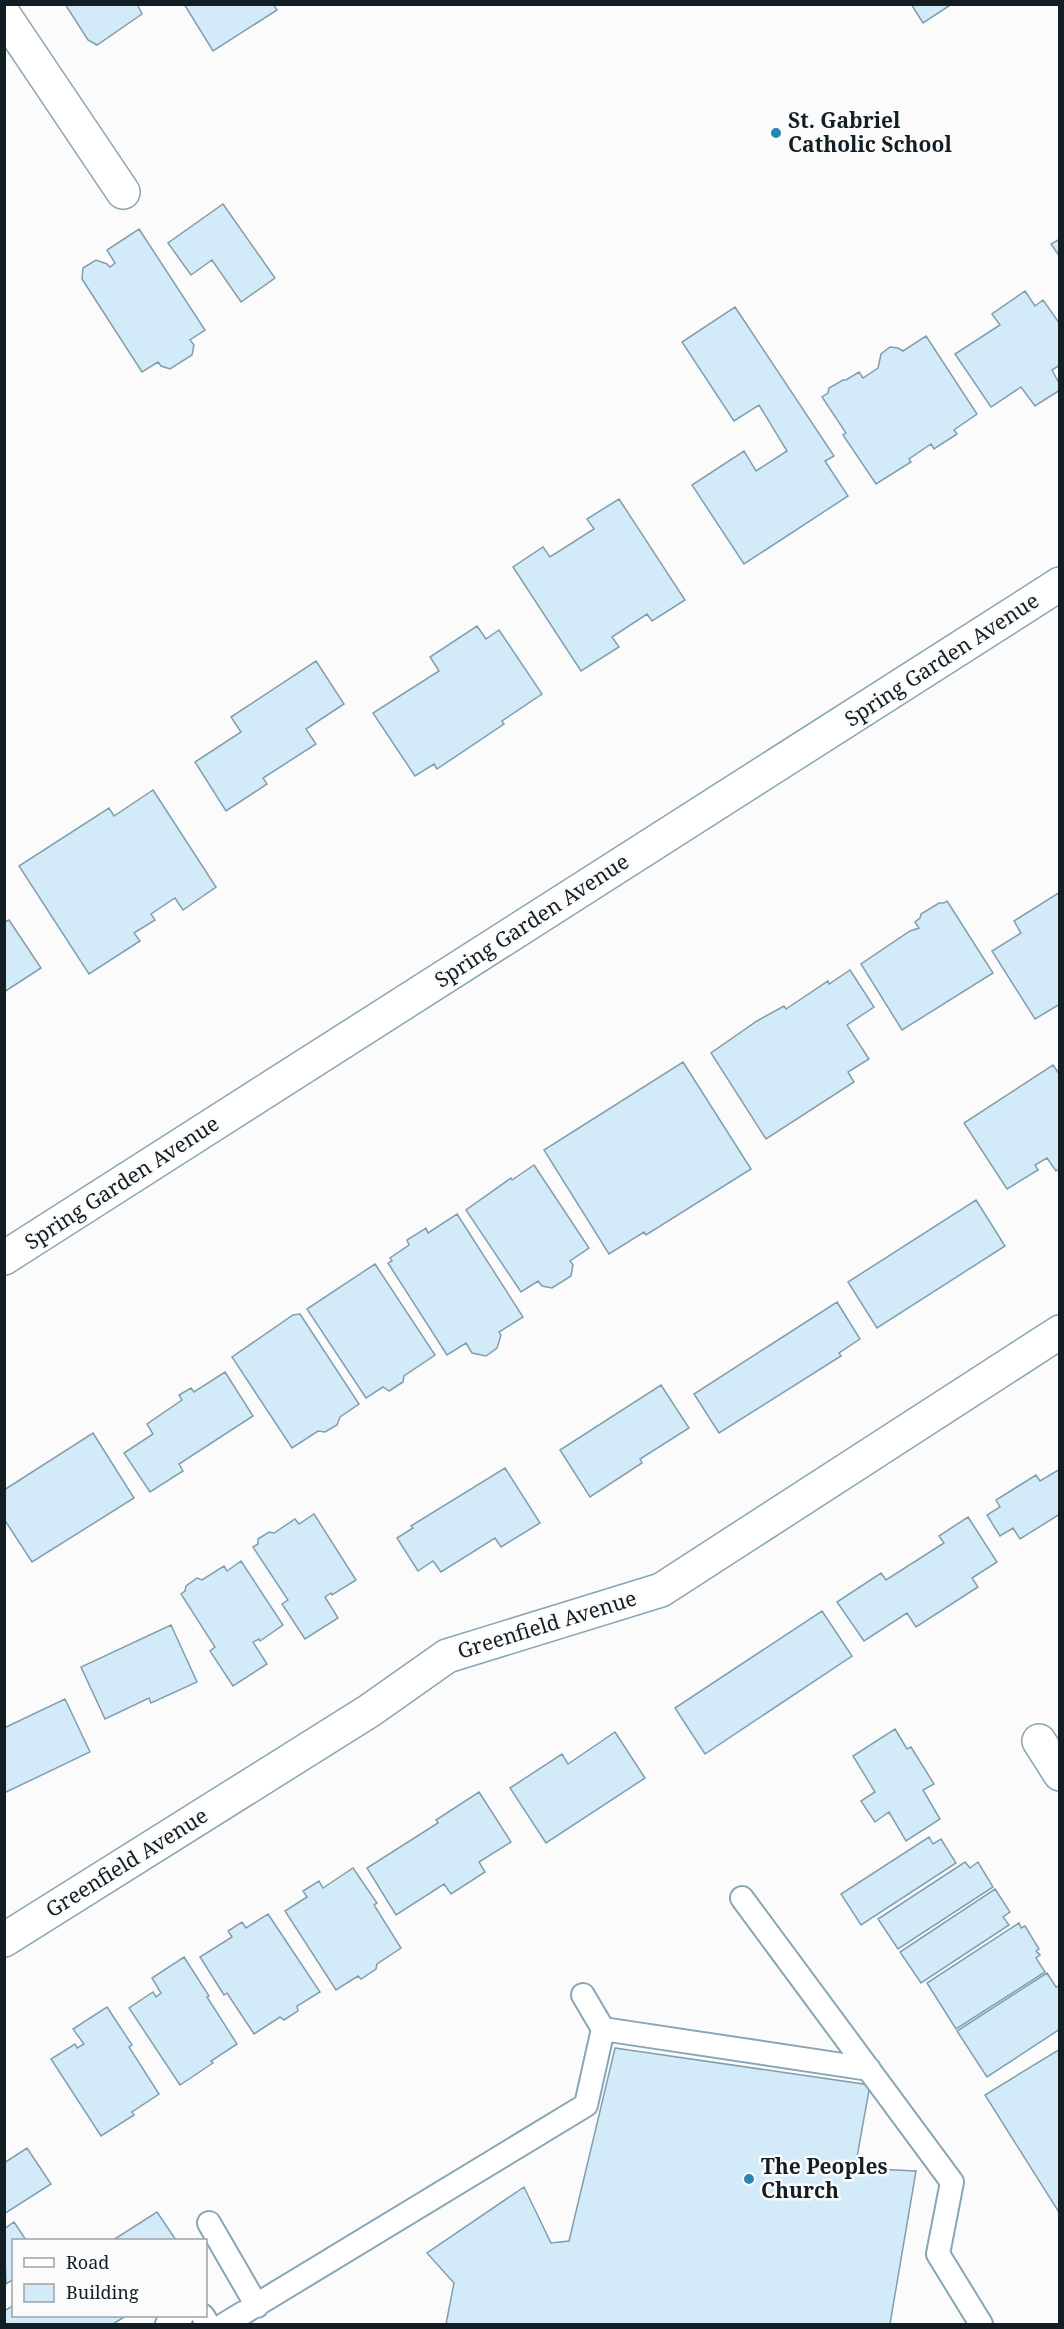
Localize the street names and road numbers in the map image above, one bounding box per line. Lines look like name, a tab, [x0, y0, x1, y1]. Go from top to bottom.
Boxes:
street label: Spring Garden Avenue	[839, 586, 1044, 732]
street label: Spring Garden Avenue	[429, 847, 634, 993]
street label: Spring Garden Avenue	[19, 1109, 224, 1255]
street label: Greenfield Avenue	[454, 1583, 640, 1665]
street label: Greenfield Avenue	[40, 1801, 213, 1923]

